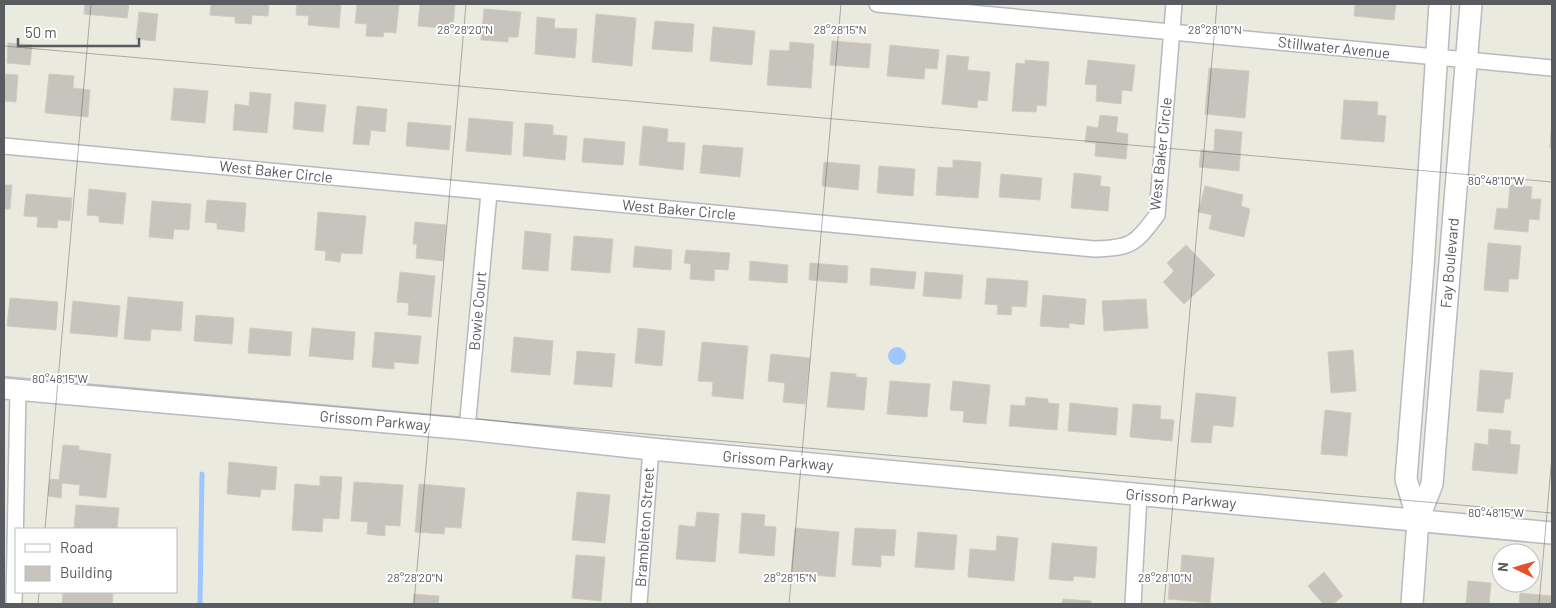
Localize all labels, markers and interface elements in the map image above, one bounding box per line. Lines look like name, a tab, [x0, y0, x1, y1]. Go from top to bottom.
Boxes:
scale bar	[18, 15, 139, 47]
text: 28°28'20"N	[437, 22, 493, 36]
text: 28°28'15"N	[813, 22, 867, 36]
text: 28°28'10"N	[1188, 22, 1242, 36]
text: 50 m	[25, 23, 57, 41]
street label: Stillwater Avenue	[1277, 32, 1391, 62]
street label: West Baker Circle	[1145, 96, 1175, 212]
street label: West Baker Circle	[218, 156, 334, 186]
text: 80°48'10"W	[1468, 173, 1525, 187]
street label: West Baker Circle	[621, 195, 737, 223]
street label: Fay Boulevard	[1436, 217, 1462, 309]
street label: Bowie Court	[465, 271, 489, 351]
text: 80°48'15"W	[32, 371, 89, 385]
street label: Grissom Parkway	[319, 406, 431, 434]
street label: Grissom Parkway	[722, 446, 834, 474]
street label: Brambleton Street	[631, 467, 657, 587]
street label: Grissom Parkway	[1125, 484, 1237, 512]
text: 80°48'15"W	[1468, 505, 1525, 519]
legend	[15, 528, 178, 593]
text: Road	[60, 538, 93, 556]
north arrow	[1491, 543, 1541, 593]
text: N	[1494, 561, 1511, 572]
text: Building	[60, 563, 113, 581]
text: 28°28'20"N	[387, 570, 443, 584]
text: 28°28'15"N	[763, 570, 817, 584]
text: 28°28'10"N	[1138, 570, 1192, 584]

